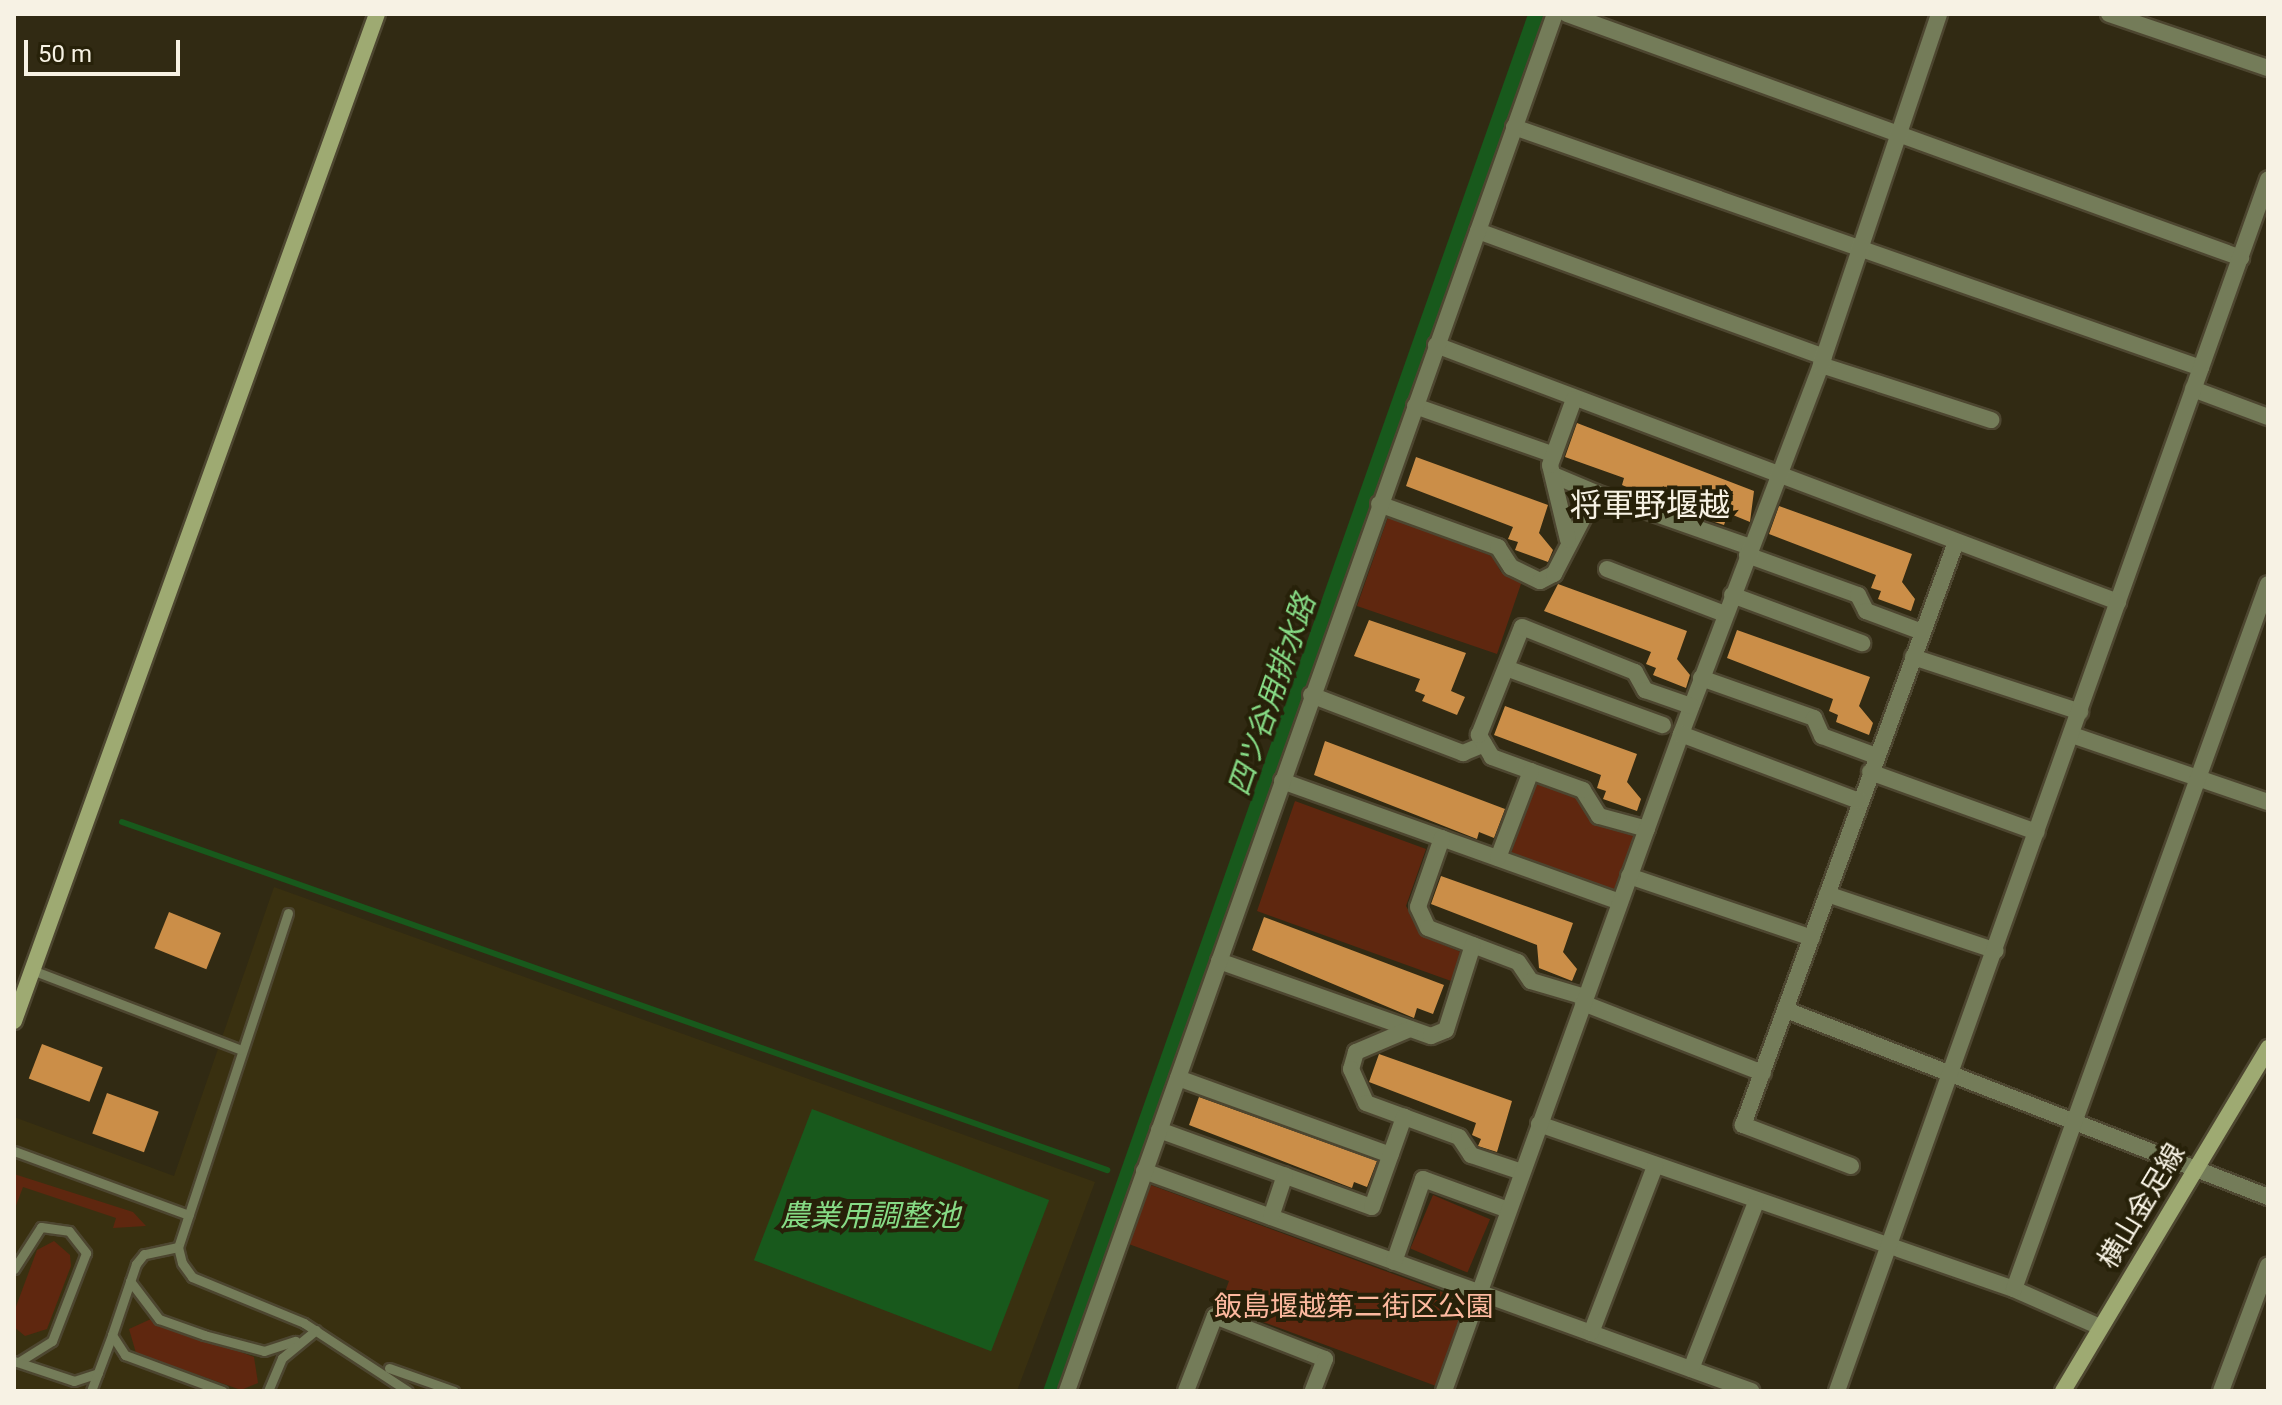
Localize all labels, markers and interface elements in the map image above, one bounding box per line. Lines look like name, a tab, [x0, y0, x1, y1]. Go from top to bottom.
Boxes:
scale bar	[28, 24, 184, 74]
text: 50 m	[38, 40, 92, 68]
district label: 将軍野堰越	[1570, 486, 1730, 524]
water label: 四ツ谷用排水路	[1221, 590, 1323, 800]
street label: 横山金足線	[2092, 1137, 2192, 1275]
water label: 農業用調整池	[780, 1198, 960, 1234]
park label: 飯島堰越第二街区公園	[1214, 1290, 1494, 1324]

